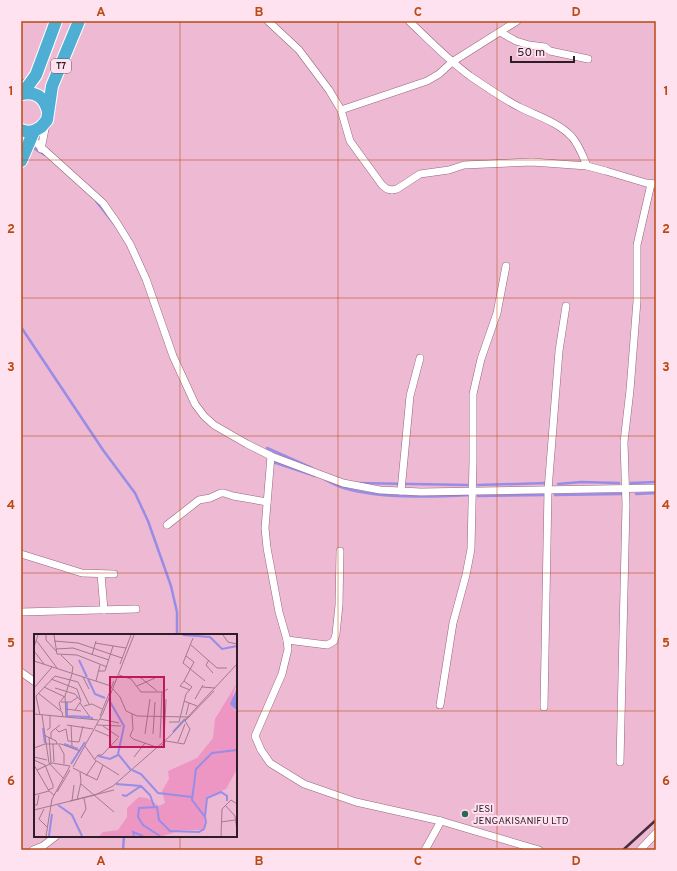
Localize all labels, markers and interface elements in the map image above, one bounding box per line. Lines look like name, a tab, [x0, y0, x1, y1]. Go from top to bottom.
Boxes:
text: A	[96, 5, 106, 21]
text: B	[255, 5, 264, 21]
text: C	[414, 5, 422, 21]
text: D	[571, 5, 581, 21]
scale bar	[511, 38, 574, 64]
text: 50 m	[517, 45, 545, 61]
road number: T7	[51, 59, 71, 73]
text: 1	[8, 84, 14, 100]
text: 1	[663, 84, 669, 100]
text: 2	[7, 222, 15, 238]
text: 2	[662, 222, 670, 238]
text: 3	[7, 360, 15, 376]
text: 3	[662, 360, 670, 376]
text: 4	[7, 498, 15, 514]
text: 4	[662, 498, 670, 514]
inset map	[34, 634, 237, 837]
text: 5	[7, 636, 15, 652]
text: 5	[662, 636, 670, 652]
text: 6	[7, 774, 15, 790]
text: 6	[662, 774, 670, 790]
place label: JESI JENGAKISANIFU LTD	[473, 803, 569, 828]
marker: JESI JENGAKISANIFU LTD	[460, 809, 470, 819]
text: A	[96, 854, 106, 870]
text: B	[255, 854, 264, 870]
text: C	[414, 854, 422, 870]
text: D	[571, 854, 581, 870]

